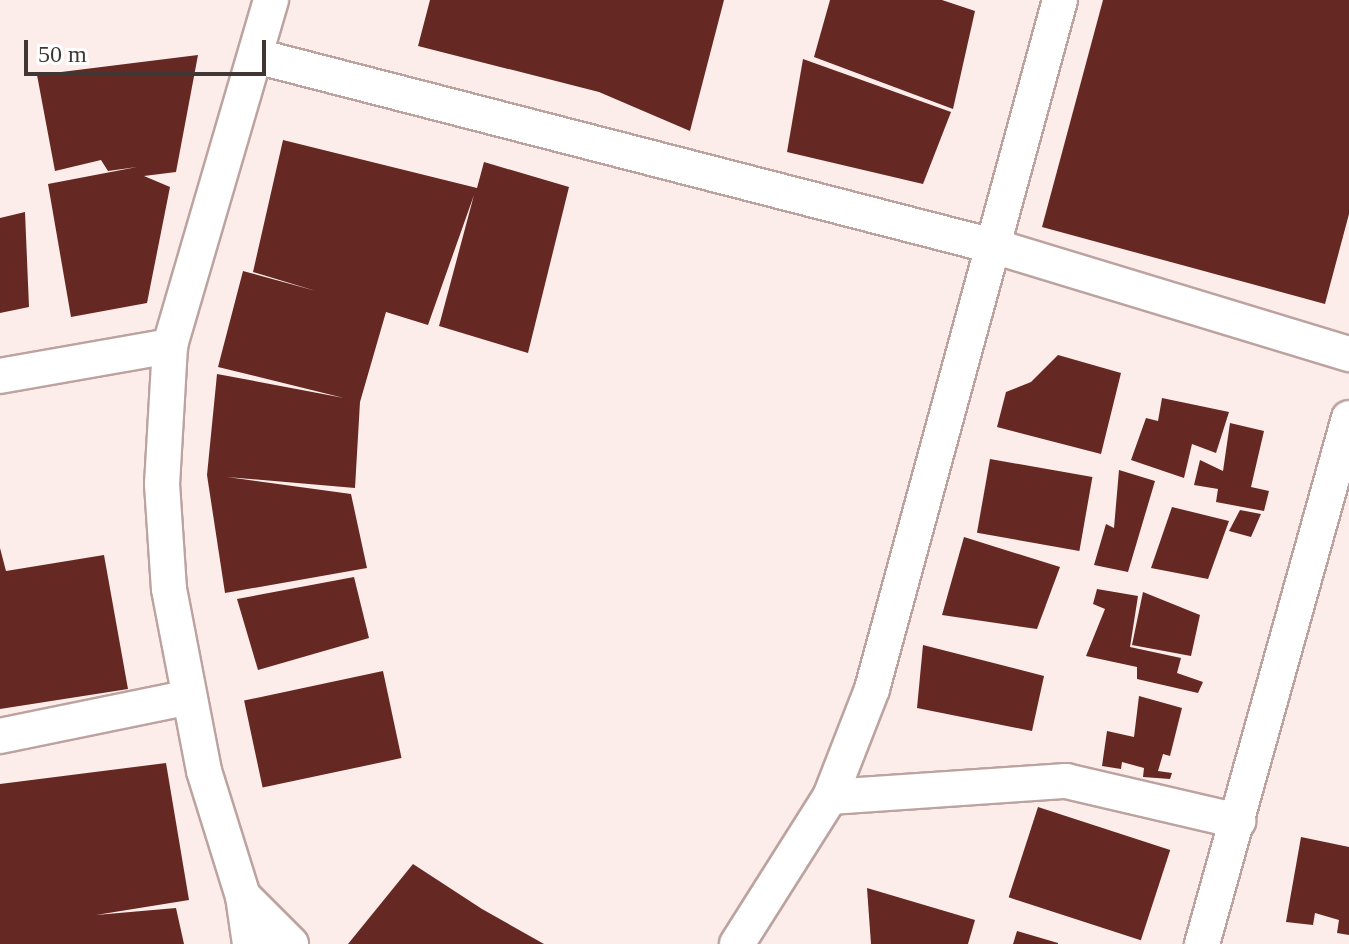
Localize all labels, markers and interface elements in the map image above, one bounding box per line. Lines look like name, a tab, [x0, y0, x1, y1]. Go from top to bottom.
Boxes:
scale bar	[28, 24, 270, 74]
text: 50 m	[38, 41, 87, 67]

